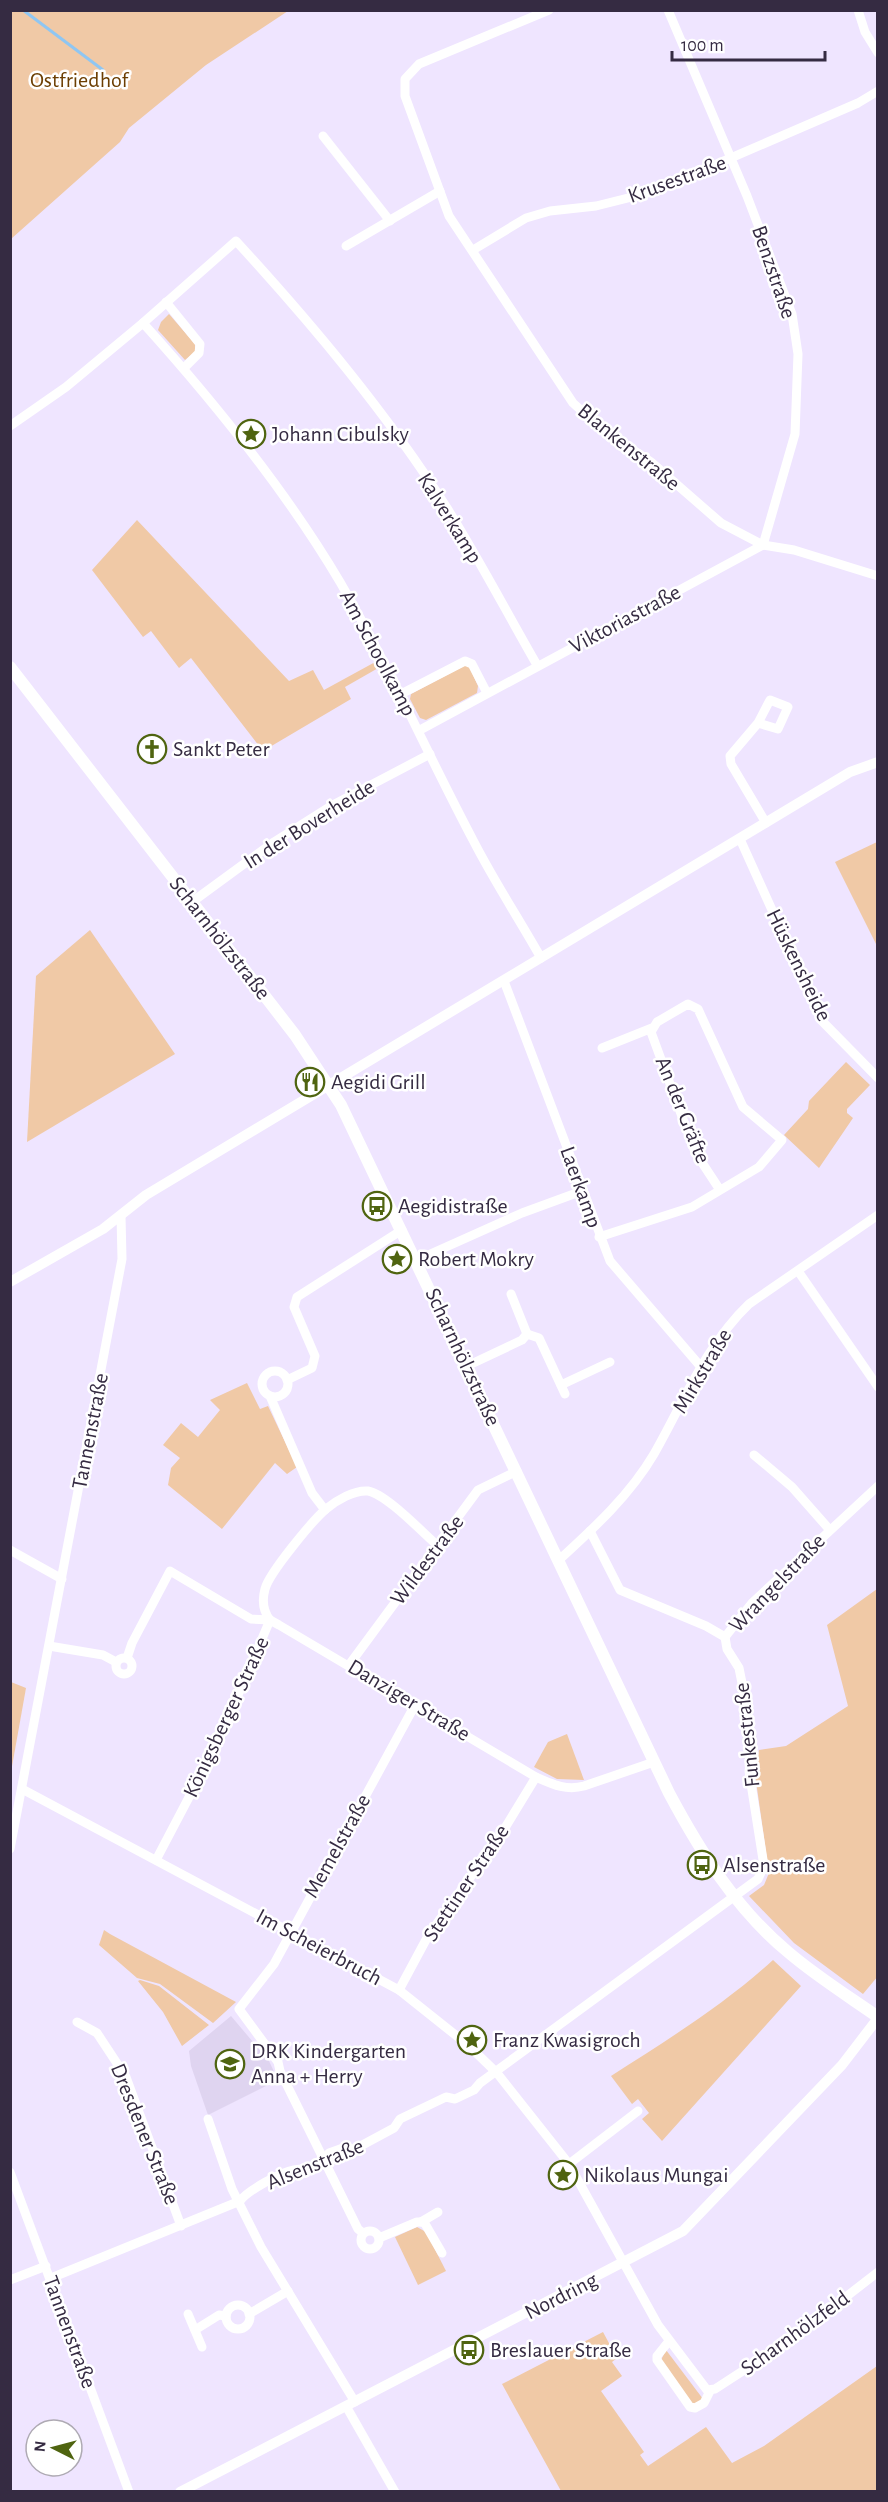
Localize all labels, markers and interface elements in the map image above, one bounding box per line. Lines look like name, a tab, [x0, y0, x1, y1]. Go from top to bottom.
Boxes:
scale bar	[672, 24, 825, 62]
text: 100 m	[681, 37, 724, 55]
park label: Ostfriedhof	[30, 69, 129, 91]
street label: Krusestraße	[625, 151, 729, 207]
street label: Benzstraße	[748, 223, 800, 321]
street label: Blankenstraße	[574, 399, 684, 495]
place icon: Johann Cibulsky	[235, 418, 267, 450]
place label: Johann Cibulsky	[272, 423, 410, 445]
street label: Kalverkamp	[414, 469, 486, 567]
street label: Viktoriastraße	[566, 581, 684, 657]
street label: Am Schoolkamp	[336, 586, 420, 720]
church icon: Sankt Peter	[136, 733, 168, 765]
place label: Sankt Peter	[173, 738, 270, 760]
street label: In der Boverheide	[240, 775, 378, 873]
street label: Scharnhölzstraße	[165, 872, 275, 1004]
street label: Hüskensheide	[762, 905, 836, 1025]
street label: An der Gräfte	[652, 1053, 714, 1167]
restaurant icon: Aegidi Grill	[294, 1066, 326, 1098]
place label: Aegidi Grill	[331, 1071, 426, 1093]
street label: Laerkamp	[556, 1143, 606, 1231]
bus stop icon: Aegidistraße	[361, 1190, 393, 1222]
place label: Aegidistraße	[398, 1195, 508, 1217]
place icon: Robert Mokry	[381, 1243, 413, 1275]
place label: Robert Mokry	[418, 1248, 535, 1270]
street label: Scharnhölzstraße	[421, 1285, 505, 1429]
street label: Mirkstraße	[668, 1325, 736, 1417]
street label: Tannenstraße	[68, 1371, 112, 1491]
street label: Wildestraße	[386, 1511, 468, 1609]
street label: Wrangelstraße	[725, 1529, 829, 1637]
street label: Königsberger Straße	[179, 1633, 273, 1801]
street label: Danziger Straße	[344, 1655, 474, 1745]
street label: Funkestraße	[731, 1682, 763, 1788]
street label: Memelstraße	[300, 1790, 374, 1902]
street label: Stettiner Straße	[419, 1821, 513, 1945]
bus stop icon: Alsenstraße	[686, 1849, 718, 1881]
place label: Alsenstraße	[723, 1854, 825, 1876]
street label: Im Scheierbruch	[253, 1905, 385, 1989]
place icon: Franz Kwasigroch	[456, 2024, 488, 2056]
place label: Franz Kwasigroch	[493, 2029, 641, 2051]
place label: DRK Kindergarten Anna + Herry	[251, 2040, 406, 2087]
school or university icon: DRK Kindergarten Anna + Herry	[214, 2048, 246, 2080]
street label: Dresdener Straße	[107, 2060, 183, 2208]
street label: Alsenstraße	[263, 2135, 367, 2193]
place icon: Nikolaus Mungai	[547, 2159, 579, 2191]
place label: Nikolaus Mungai	[584, 2164, 729, 2186]
street label: Nordring	[521, 2268, 601, 2324]
street label: Tannenstraße	[40, 2273, 100, 2391]
street label: Scharnhölzfeld	[737, 2286, 853, 2380]
bus stop icon: Breslauer Straße	[453, 2334, 485, 2366]
place label: Breslauer Straße	[490, 2339, 631, 2361]
north arrow	[24, 2418, 84, 2478]
text: N	[32, 2440, 49, 2453]

